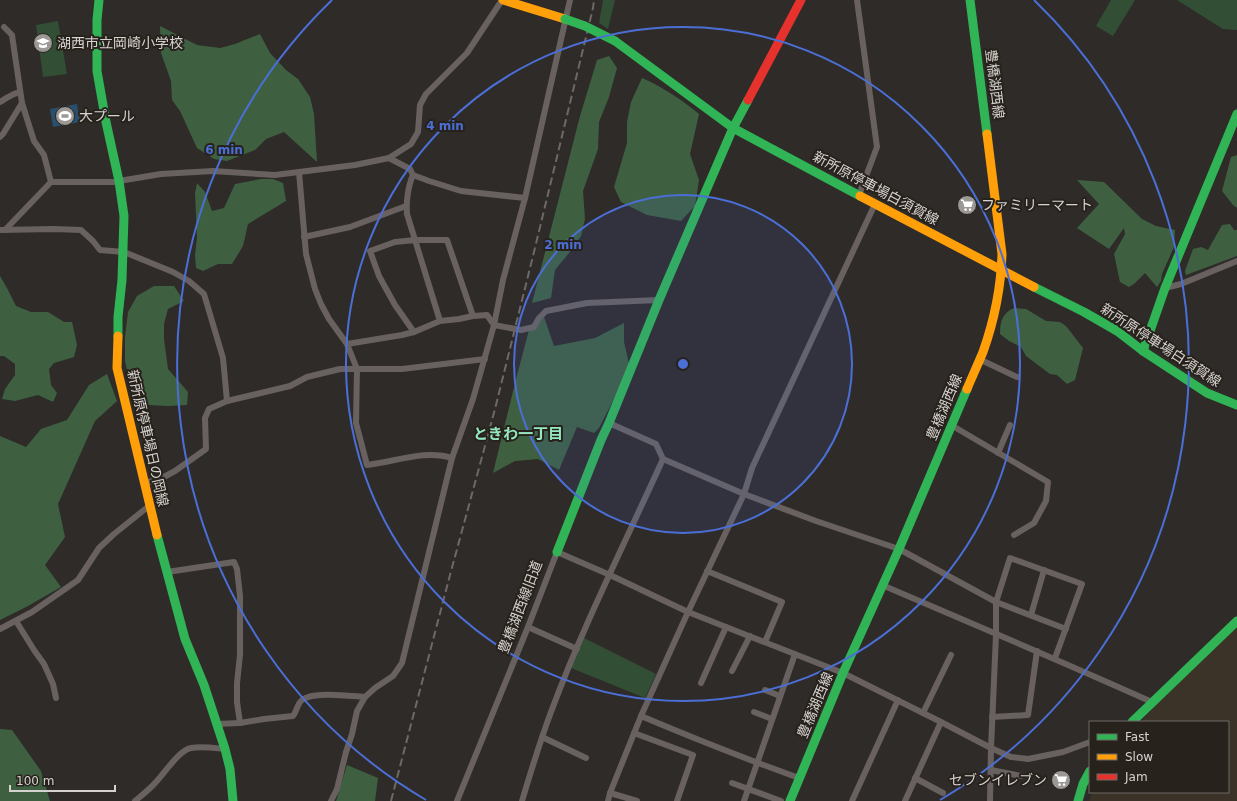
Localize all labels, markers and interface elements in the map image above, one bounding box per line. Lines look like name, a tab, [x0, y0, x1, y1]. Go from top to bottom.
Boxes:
school or university icon: 湖西市立岡崎小学校	[32, 32, 54, 54]
place label: 湖西市立岡崎小学校	[57, 35, 183, 51]
street label: 豊橋湖西線	[983, 48, 1007, 120]
sports icon: 大プール	[54, 105, 76, 127]
place label: 大プール	[79, 108, 135, 124]
text: 4 min	[426, 119, 464, 133]
text: 6 min	[205, 143, 243, 157]
street label: 新所原停車場白須賀線	[810, 148, 942, 228]
supermarket icon: ファミリーマート	[956, 194, 978, 216]
place label: ファミリーマート	[981, 197, 1093, 213]
text: 2 min	[544, 238, 582, 252]
street label: 新所原停車場白須賀線	[1098, 300, 1224, 390]
centre of rings	[676, 357, 690, 371]
street label: 新所原停車場日の岡線	[124, 368, 172, 508]
street label: 豊橋湖西線	[923, 372, 965, 442]
district label: ときわ一丁目	[473, 425, 563, 443]
street label: 豊橋湖西線旧道	[495, 558, 545, 656]
street label: 豊橋湖西線	[794, 670, 836, 740]
legend	[1089, 721, 1229, 793]
text: Fast	[1125, 730, 1149, 744]
text: Slow	[1125, 750, 1153, 764]
scale bar	[10, 767, 115, 793]
supermarket icon: セブンイレブン	[1050, 769, 1072, 791]
text: Jam	[1124, 770, 1148, 784]
place label: セブンイレブン	[949, 772, 1047, 788]
text: 100 m	[16, 774, 54, 788]

